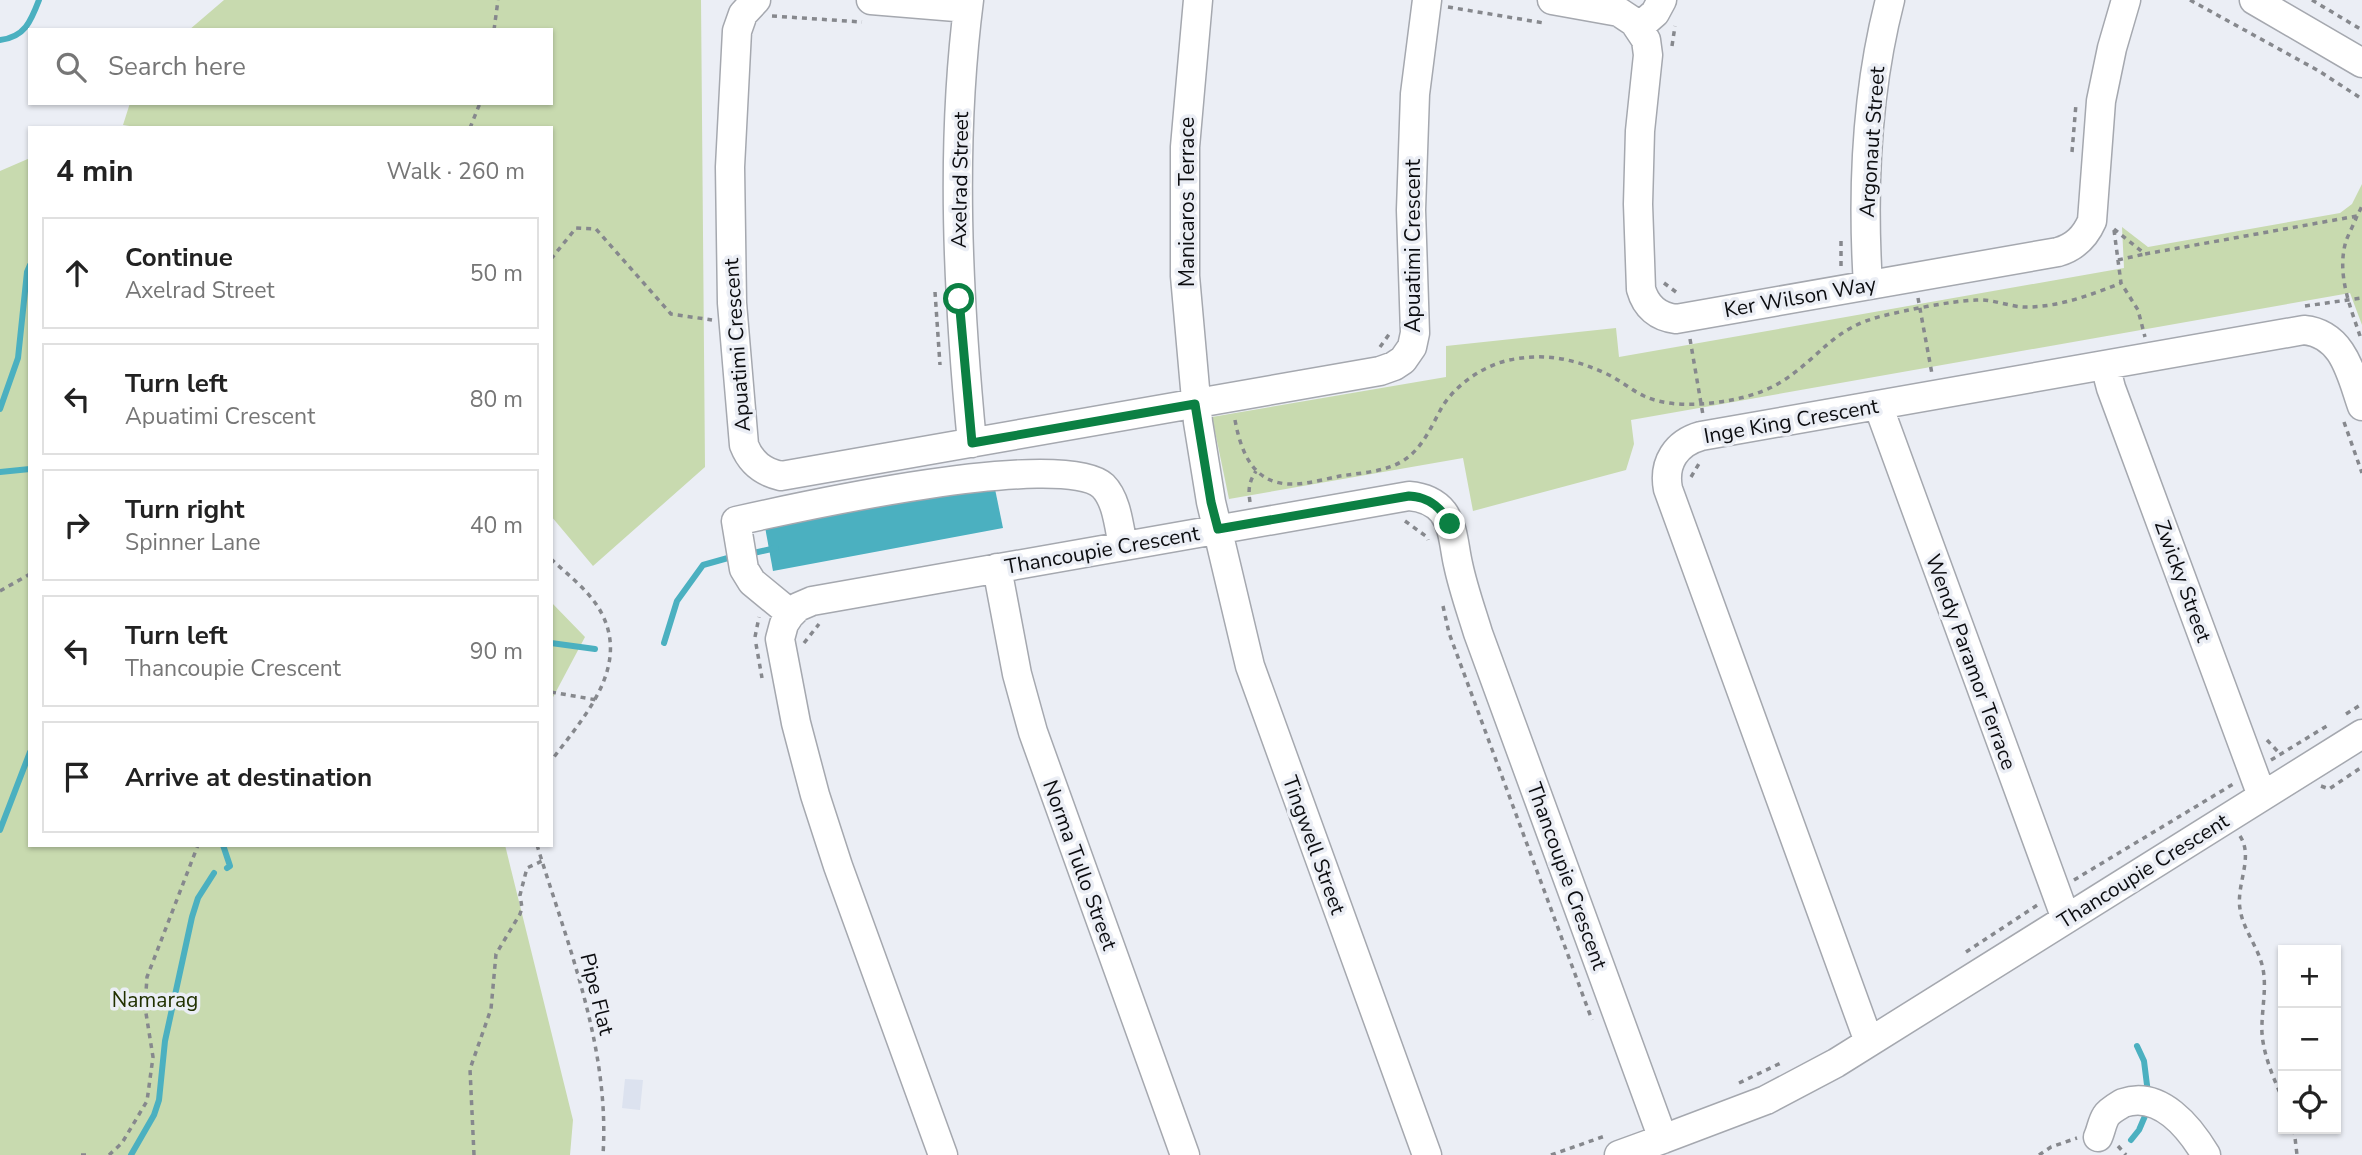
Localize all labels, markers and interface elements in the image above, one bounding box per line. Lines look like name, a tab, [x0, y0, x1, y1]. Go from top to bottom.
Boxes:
search box	[28, 28, 553, 105]
icon: search	[52, 48, 90, 86]
text: Search here	[108, 49, 246, 84]
street label: Argonaut Street	[1853, 65, 1891, 219]
street label: Axelrad Street	[945, 111, 975, 248]
street label: Manicaros Terrace	[1173, 117, 1201, 287]
text: 4 min	[56, 151, 134, 192]
text: Walk · 260 m	[386, 156, 525, 187]
street label: Apuatimi Crescent	[1399, 159, 1427, 333]
text: Continue	[125, 240, 233, 275]
icon: ahead	[58, 254, 96, 292]
street label: Apuatimi Crescent	[717, 257, 757, 433]
text: 50 m	[470, 258, 523, 289]
street label: Ker Wilson Way	[1722, 270, 1878, 324]
text: Axelrad Street	[125, 275, 275, 306]
route start	[943, 283, 974, 314]
text: Turn left	[125, 366, 228, 401]
icon: left	[58, 380, 96, 418]
text: 80 m	[470, 384, 523, 415]
street label: Inge King Crescent	[1702, 392, 1881, 450]
text: Apuatimi Crescent	[125, 401, 315, 432]
text: Turn right	[125, 492, 244, 527]
icon: right	[58, 506, 96, 544]
route end	[1434, 508, 1465, 539]
text: 40 m	[470, 510, 523, 541]
street label: Zwicky Street	[2148, 516, 2218, 646]
street label: Thancoupie Crescent	[1003, 519, 1202, 581]
text: Spinner Lane	[125, 527, 260, 558]
street label: Wendy Paramor Terrace	[1919, 550, 2023, 774]
text: Turn left	[125, 618, 228, 653]
icon: left	[58, 632, 96, 670]
text: 90 m	[470, 636, 523, 667]
text: Thancoupie Crescent	[125, 653, 341, 684]
icon: arrive	[58, 758, 96, 796]
text: Arrive at destination	[125, 760, 372, 795]
street label: Tingwell Street	[1276, 772, 1352, 919]
street label: Norma Tullo Street	[1036, 776, 1124, 954]
street label: Thancoupie Crescent	[1520, 779, 1614, 974]
street label: Thancoupie Crescent	[2052, 807, 2235, 935]
map controls	[2278, 945, 2341, 1134]
button: +	[2278, 945, 2341, 1008]
street label: Pipe Flat	[573, 950, 621, 1038]
park label: Namarag	[112, 986, 198, 1014]
button: −	[2278, 1008, 2341, 1071]
button: locate	[2278, 1071, 2341, 1134]

